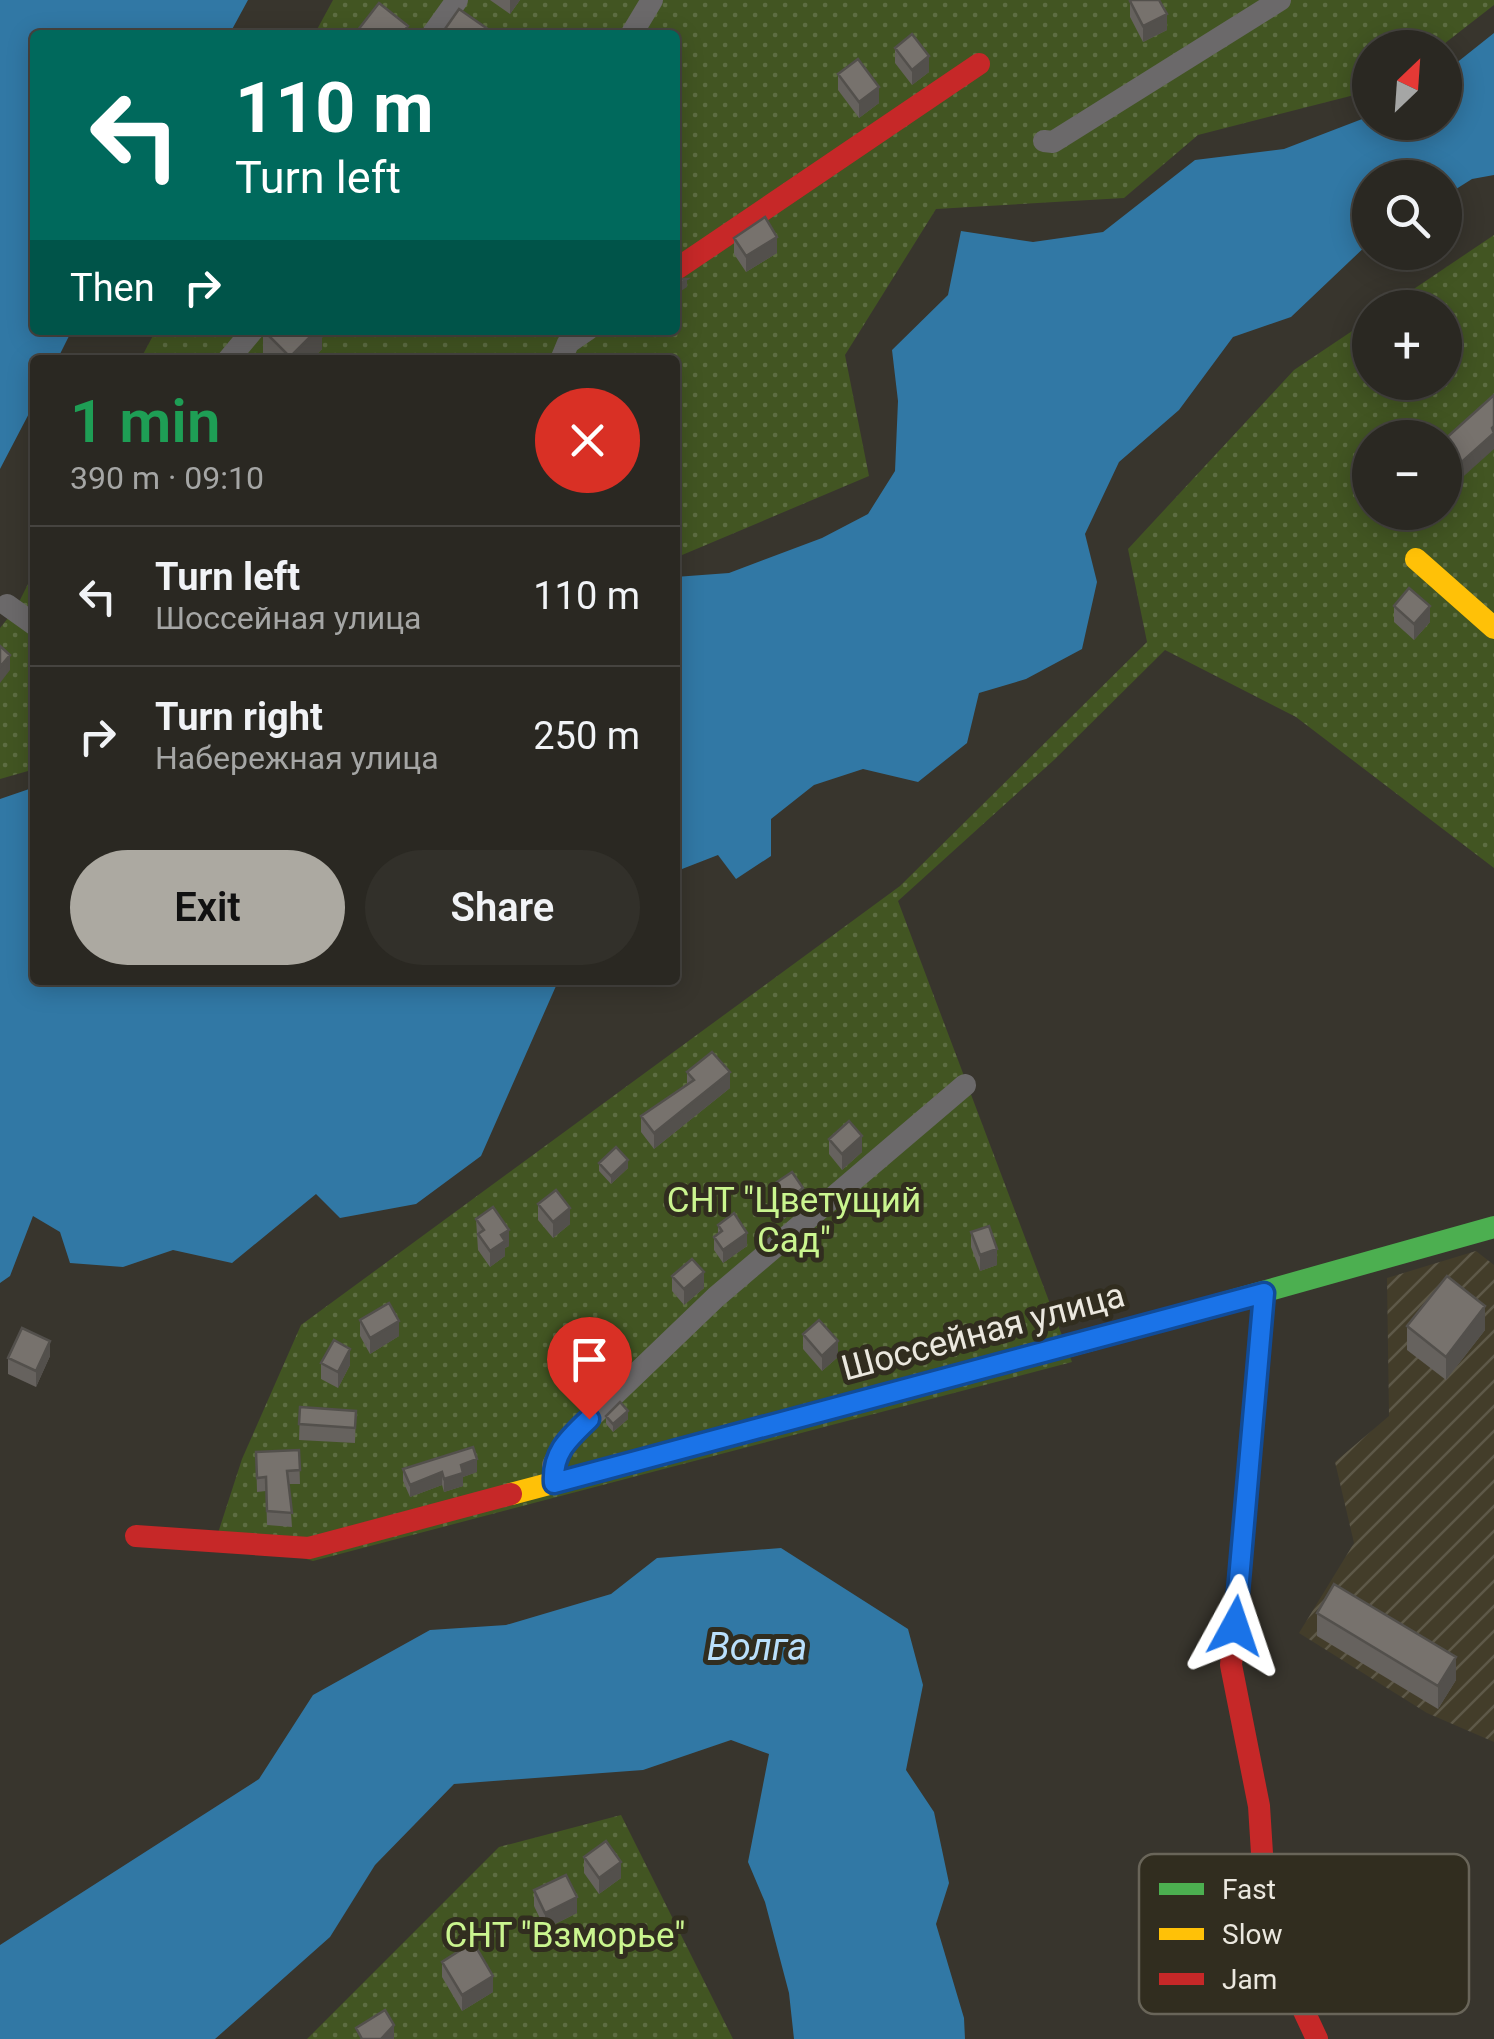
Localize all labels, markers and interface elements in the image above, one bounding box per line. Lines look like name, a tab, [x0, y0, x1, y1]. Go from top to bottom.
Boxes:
north arrow	[1352, 30, 1462, 140]
map controls	[1352, 30, 1462, 530]
text: 110 m	[235, 67, 434, 149]
icon: left	[70, 70, 200, 200]
text: Turn left	[235, 151, 401, 204]
button: search	[1352, 160, 1462, 270]
icon: right	[175, 260, 230, 315]
text: Then	[70, 266, 155, 310]
button: +	[1352, 290, 1462, 400]
text: 1 min	[70, 386, 220, 457]
button: close	[535, 388, 640, 493]
button: −	[1352, 420, 1462, 530]
text: 390 m · 09:10	[70, 459, 264, 497]
text: Turn left	[155, 555, 300, 599]
icon: left	[70, 569, 125, 624]
text: 110 m	[533, 574, 640, 618]
text: Шоссейная улица	[155, 599, 422, 637]
text: Turn right	[155, 695, 323, 739]
icon: right	[70, 709, 125, 764]
text: 250 m	[533, 714, 640, 758]
text: Набережная улица	[155, 739, 439, 777]
button: Exit	[70, 850, 345, 965]
button: Share	[365, 850, 640, 965]
park label: СНТ "Цветущий Сад"	[667, 1180, 921, 1261]
street label: Шоссейная улица	[837, 1274, 1129, 1390]
pin	[547, 1317, 632, 1420]
icon: arrive	[562, 1332, 617, 1387]
position arrow	[1183, 1574, 1287, 1678]
water label: Волга	[707, 1625, 807, 1669]
legend	[1139, 1854, 1469, 2014]
text: Fast	[1222, 1873, 1276, 1906]
park label: СНТ "Взморье"	[444, 1915, 686, 1956]
text: Slow	[1222, 1918, 1282, 1951]
text: Jam	[1222, 1963, 1277, 1996]

